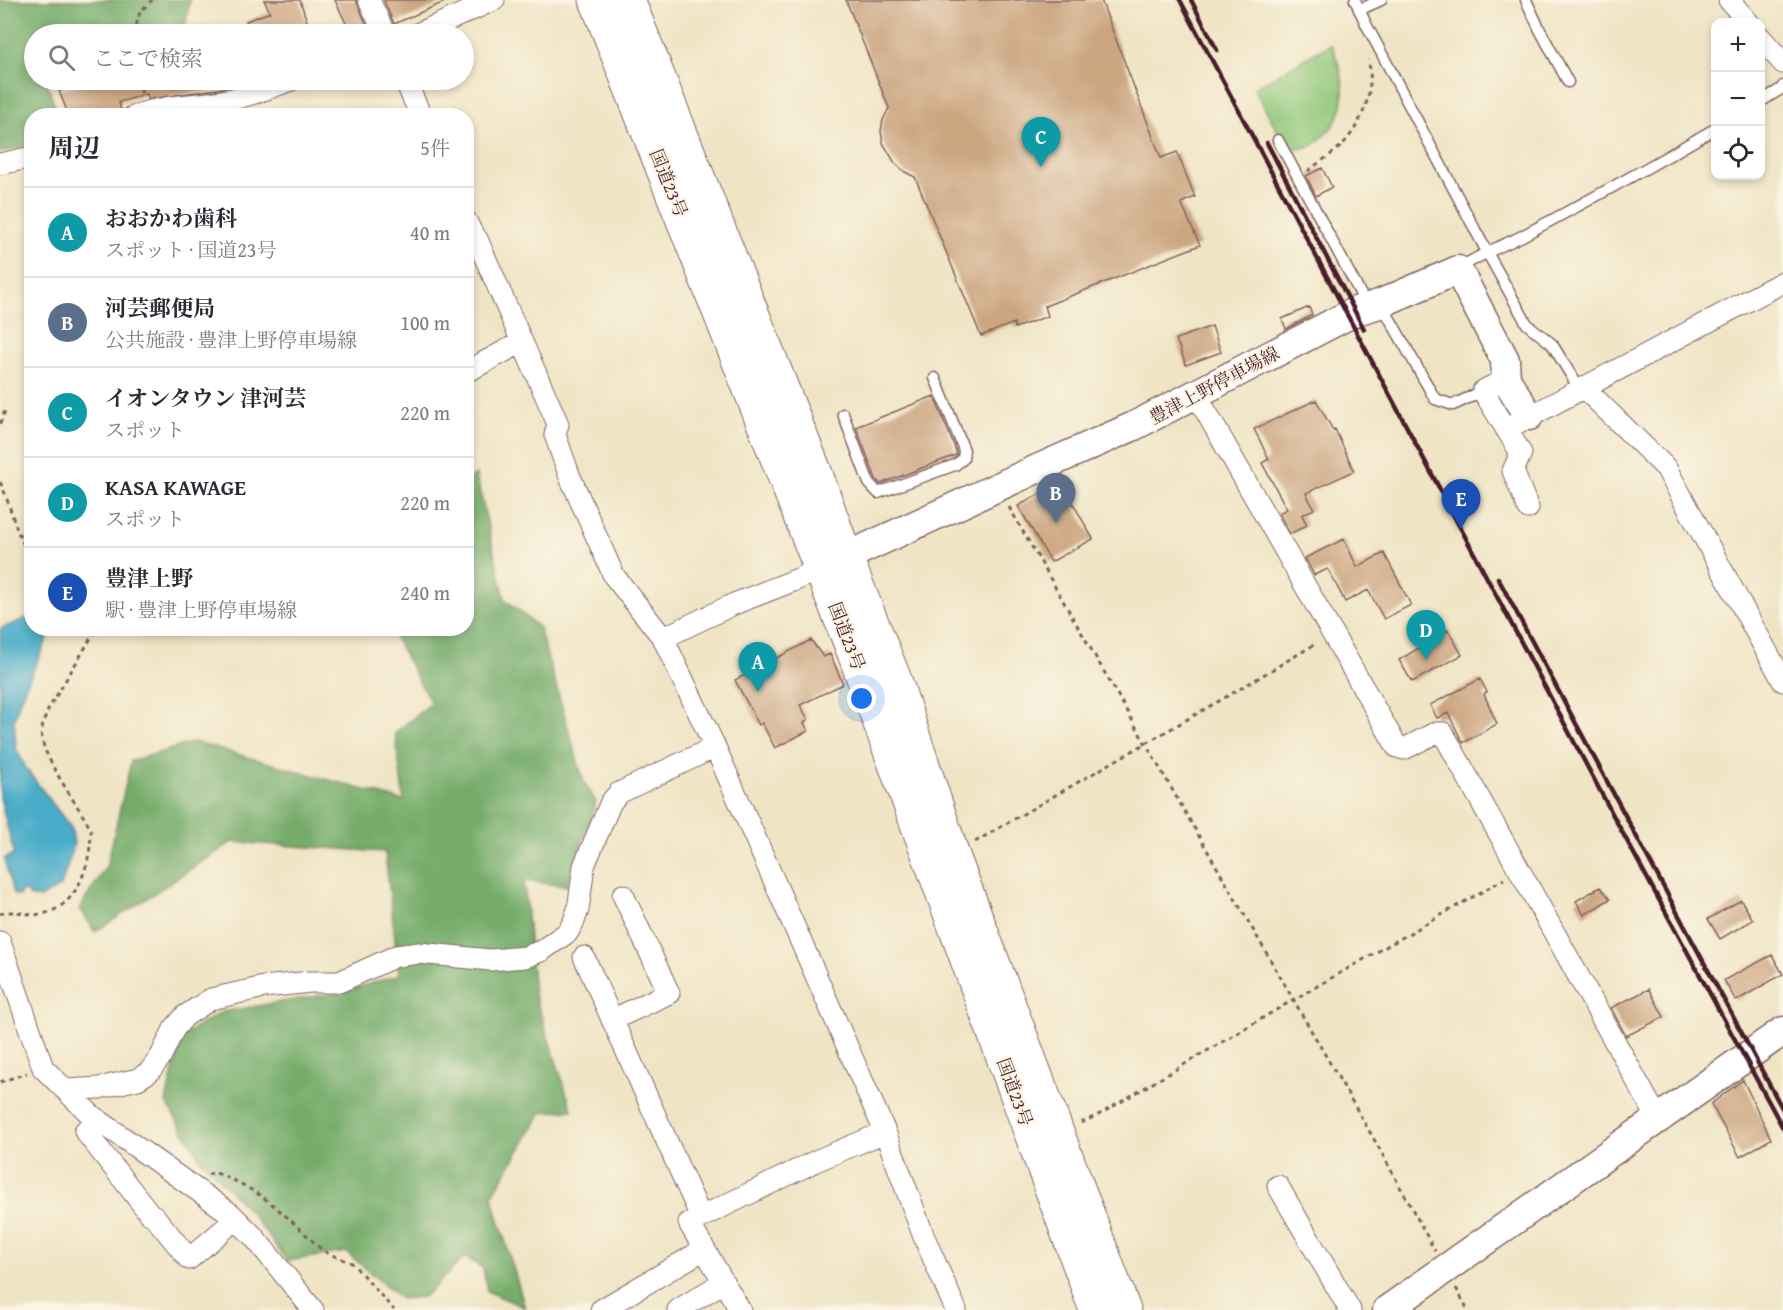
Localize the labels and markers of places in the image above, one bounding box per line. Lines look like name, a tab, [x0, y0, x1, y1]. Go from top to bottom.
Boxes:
pin: C	[1022, 118, 1060, 167]
pin: B	[1036, 474, 1076, 523]
pin: E	[1442, 480, 1480, 529]
pin: D	[1406, 610, 1446, 660]
pin: A	[738, 642, 777, 692]

